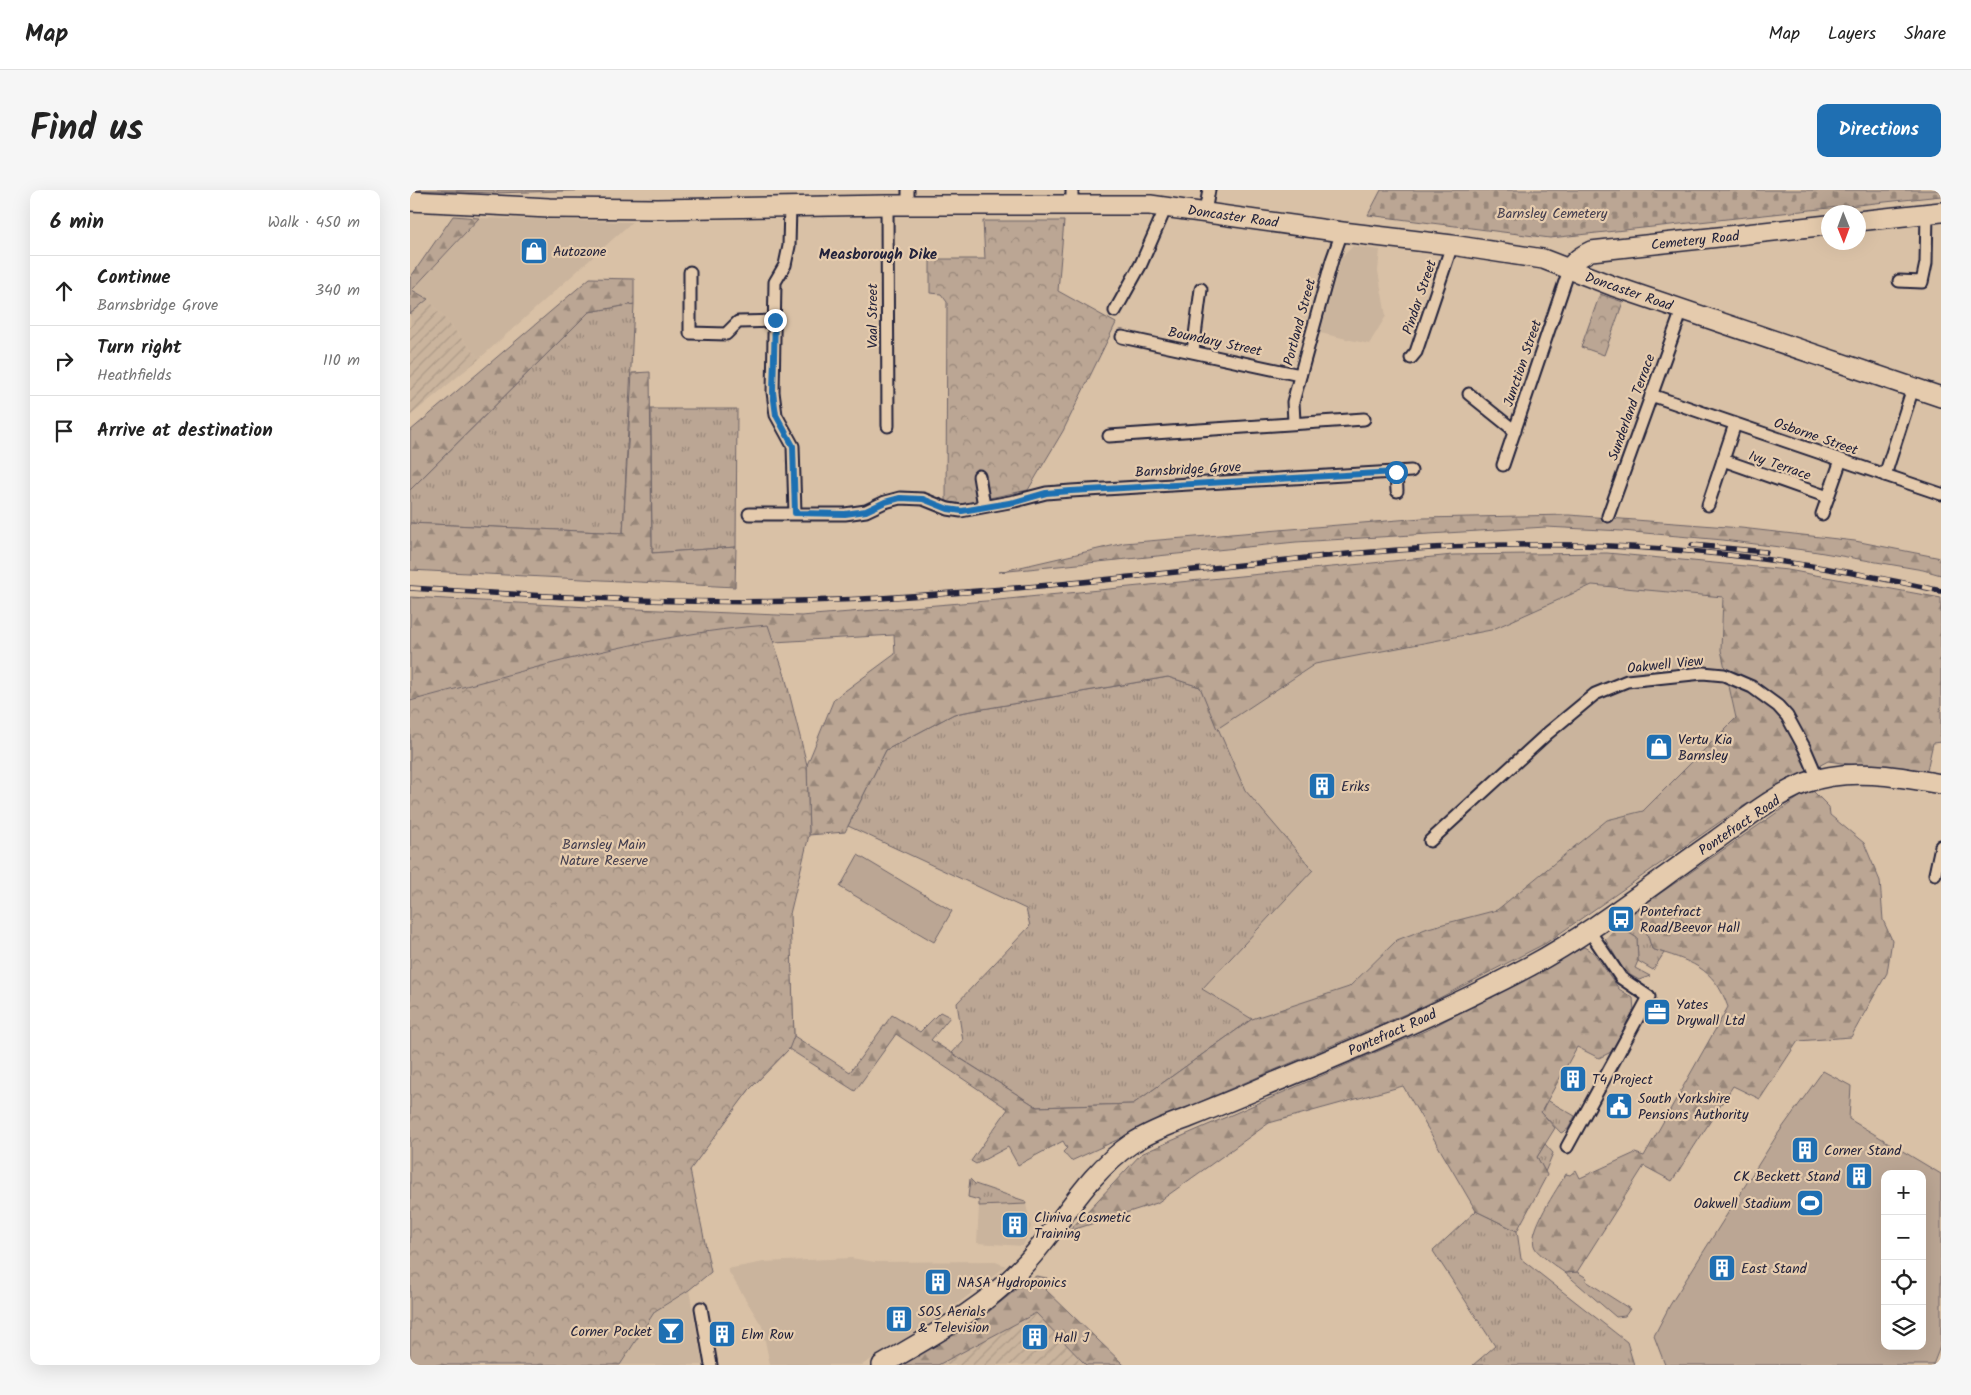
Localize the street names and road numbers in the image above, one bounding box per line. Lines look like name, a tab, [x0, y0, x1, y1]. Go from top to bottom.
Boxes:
street label: Doncaster Road	[1186, 200, 1281, 234]
street label: Cemetery Road	[1650, 225, 1741, 257]
street label: Pindar Street	[1397, 256, 1443, 338]
street label: Doncaster Road	[1582, 267, 1677, 318]
street label: Portland Street	[1278, 276, 1322, 368]
street label: Vaal Street	[862, 283, 884, 349]
street label: Junction Street	[1498, 316, 1548, 410]
street label: Boundary Street	[1166, 321, 1264, 363]
street label: Sunderland Terrace	[1602, 350, 1662, 464]
street label: Osborne Street	[1771, 412, 1861, 462]
street label: Ivy Terrace	[1746, 445, 1814, 487]
street label: Barnsbridge Grove	[1134, 456, 1242, 484]
street label: Oakwell View	[1626, 650, 1705, 680]
street label: Pontefract Road	[1694, 790, 1786, 861]
street label: Pontefract Road	[1345, 1003, 1441, 1062]

